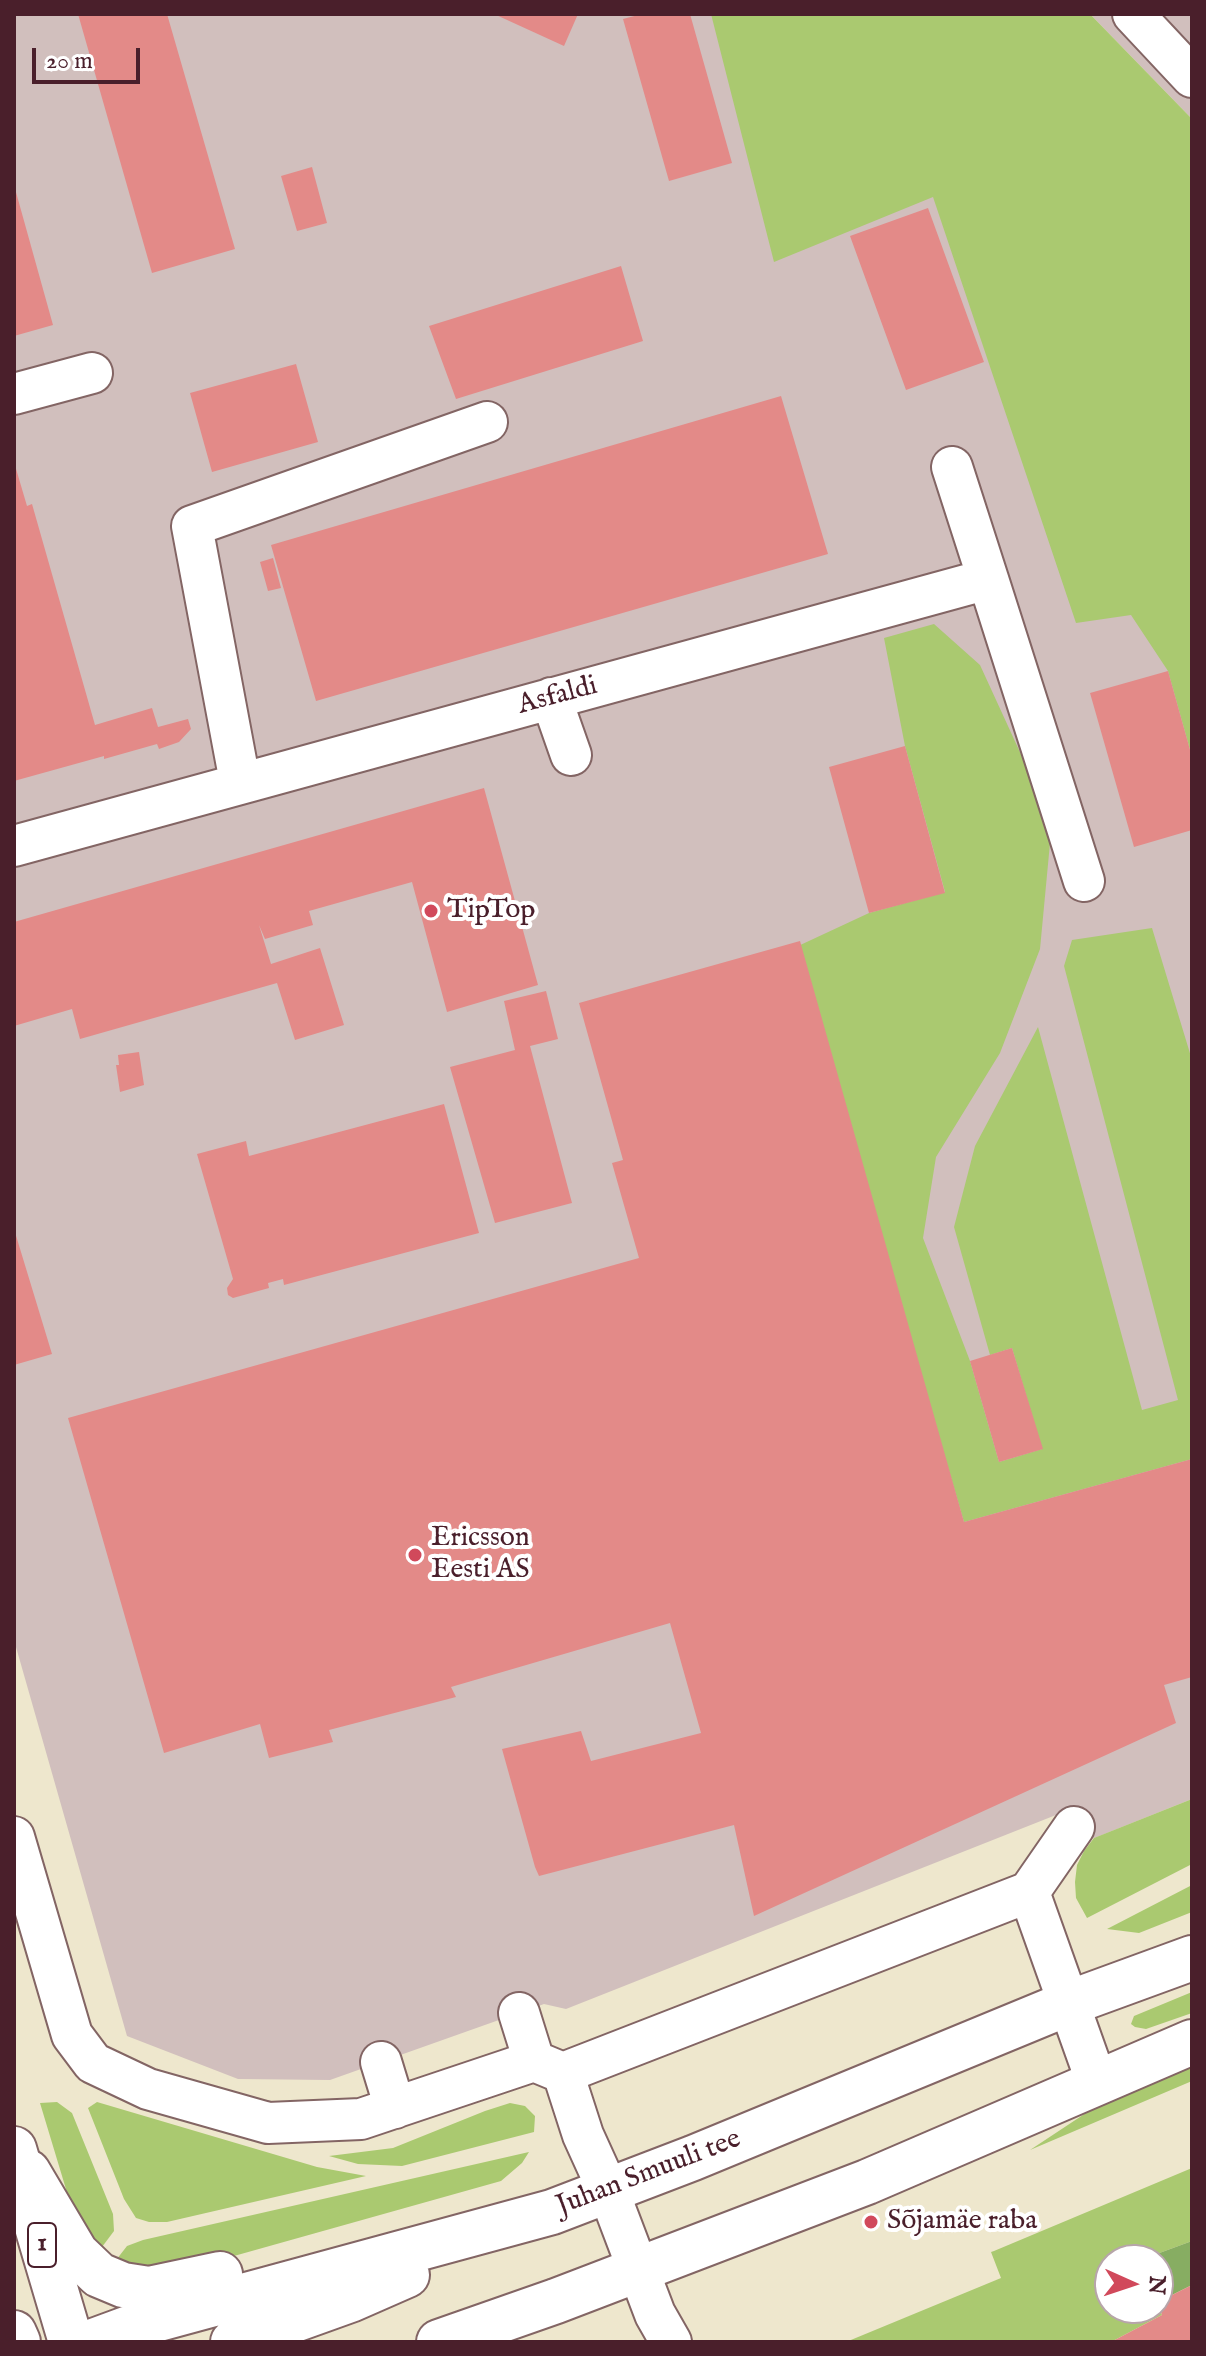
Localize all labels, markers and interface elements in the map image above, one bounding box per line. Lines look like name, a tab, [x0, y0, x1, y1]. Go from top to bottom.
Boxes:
scale bar	[36, 32, 144, 82]
text: 20 m	[46, 46, 93, 77]
street label: Asfaldi	[515, 670, 601, 724]
place label: TipTop	[447, 894, 536, 928]
marker: TipTop	[422, 902, 440, 920]
place label: Ericsson Eesti AS	[431, 1522, 530, 1588]
marker: Ericsson Eesti AS	[406, 1546, 424, 1564]
street label: Juhan Smuuli tee	[552, 2123, 746, 2225]
place label: Sõjamäe raba	[887, 2205, 1037, 2239]
marker: Sõjamäe raba	[862, 2213, 880, 2231]
road number: 1	[28, 2223, 56, 2267]
north arrow	[1094, 2244, 1174, 2324]
text: N	[1141, 2275, 1170, 2295]

